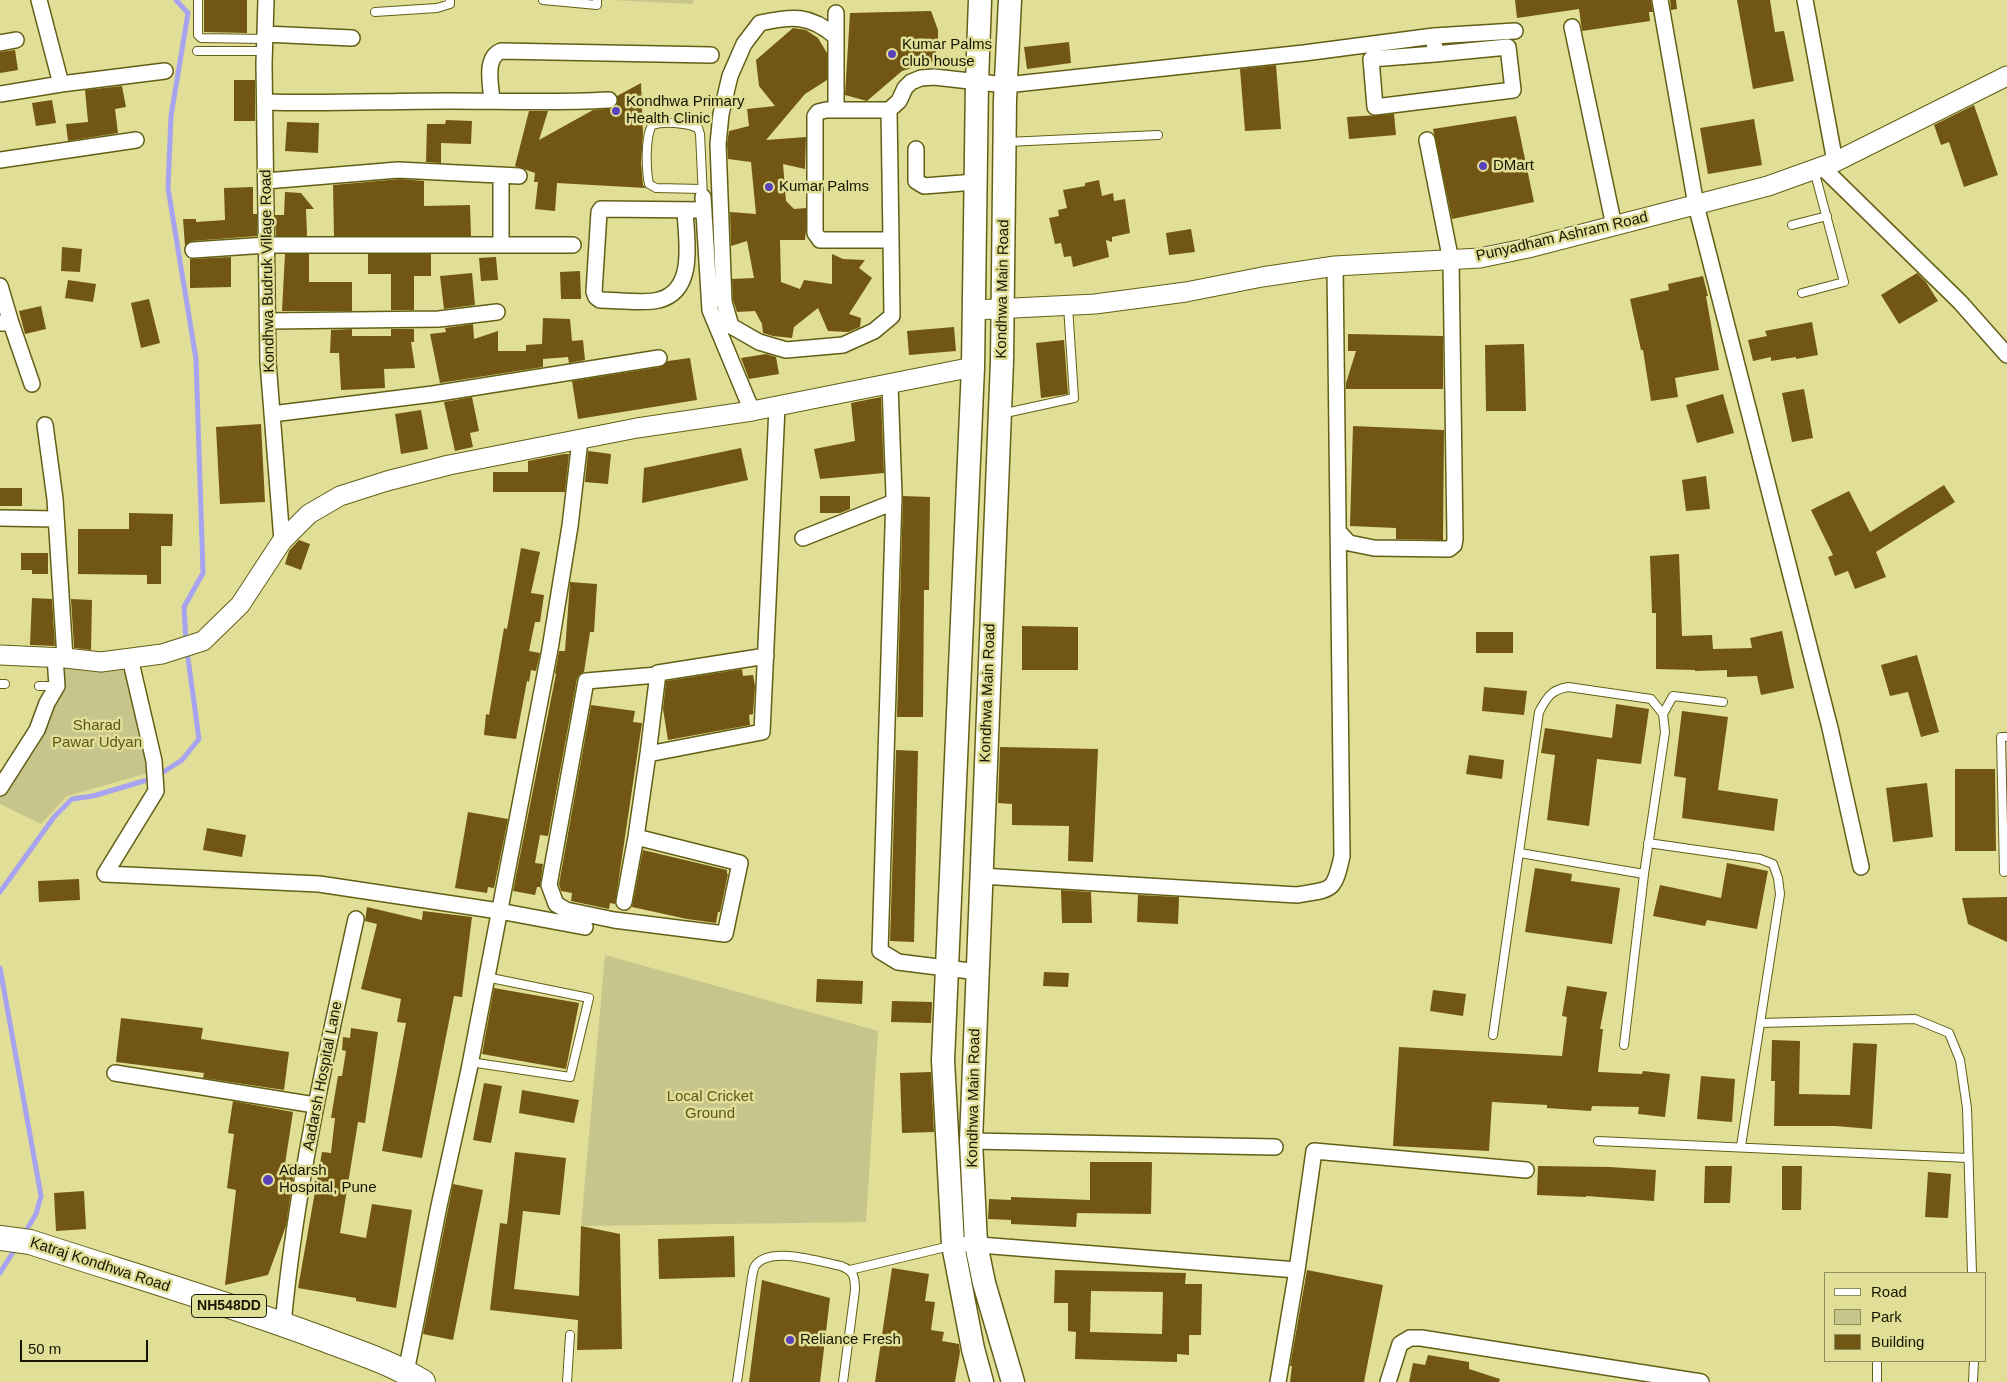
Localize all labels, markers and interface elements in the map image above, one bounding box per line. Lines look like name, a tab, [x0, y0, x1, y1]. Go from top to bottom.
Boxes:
place label: Kumar Palms club house	[902, 36, 992, 71]
marker: Kumar Palms club house	[886, 48, 898, 60]
place label: Kondhwa Primary Health Clinic	[626, 93, 744, 128]
marker: Kondhwa Primary Health Clinic	[610, 105, 622, 117]
place label: DMart	[1493, 157, 1534, 175]
marker: DMart	[1477, 160, 1489, 172]
street label: Kondhwa Budruk Village Road	[257, 169, 279, 373]
place label: Kumar Palms	[779, 178, 869, 196]
marker: Kumar Palms	[763, 181, 775, 193]
street label: Punyadham Ashram Road	[1474, 208, 1650, 266]
street label: Kondhwa Main Road	[993, 219, 1013, 359]
street label: Kondhwa Main Road	[977, 623, 999, 763]
park label: Sharad Pawar Udyan	[52, 717, 142, 752]
street label: Aadarsh Hospital Lane	[300, 1000, 346, 1152]
street label: Kondhwa Main Road	[964, 1028, 984, 1168]
park label: Local Cricket Ground	[667, 1088, 753, 1123]
place label: Adarsh Hospital, Pune	[279, 1162, 377, 1197]
marker: Adarsh Hospital, Pune	[261, 1173, 275, 1187]
street label: Katraj Kondhwa Road	[28, 1234, 172, 1296]
legend	[1824, 1272, 1987, 1362]
text: Road	[1871, 1283, 1907, 1300]
road number: NH548DD	[192, 1294, 266, 1318]
text: Park	[1871, 1308, 1902, 1325]
scale bar	[22, 1330, 150, 1362]
place label: Reliance Fresh	[800, 1331, 901, 1349]
text: Building	[1871, 1333, 1924, 1350]
marker: Reliance Fresh	[784, 1334, 796, 1346]
text: 50 m	[28, 1340, 61, 1357]

